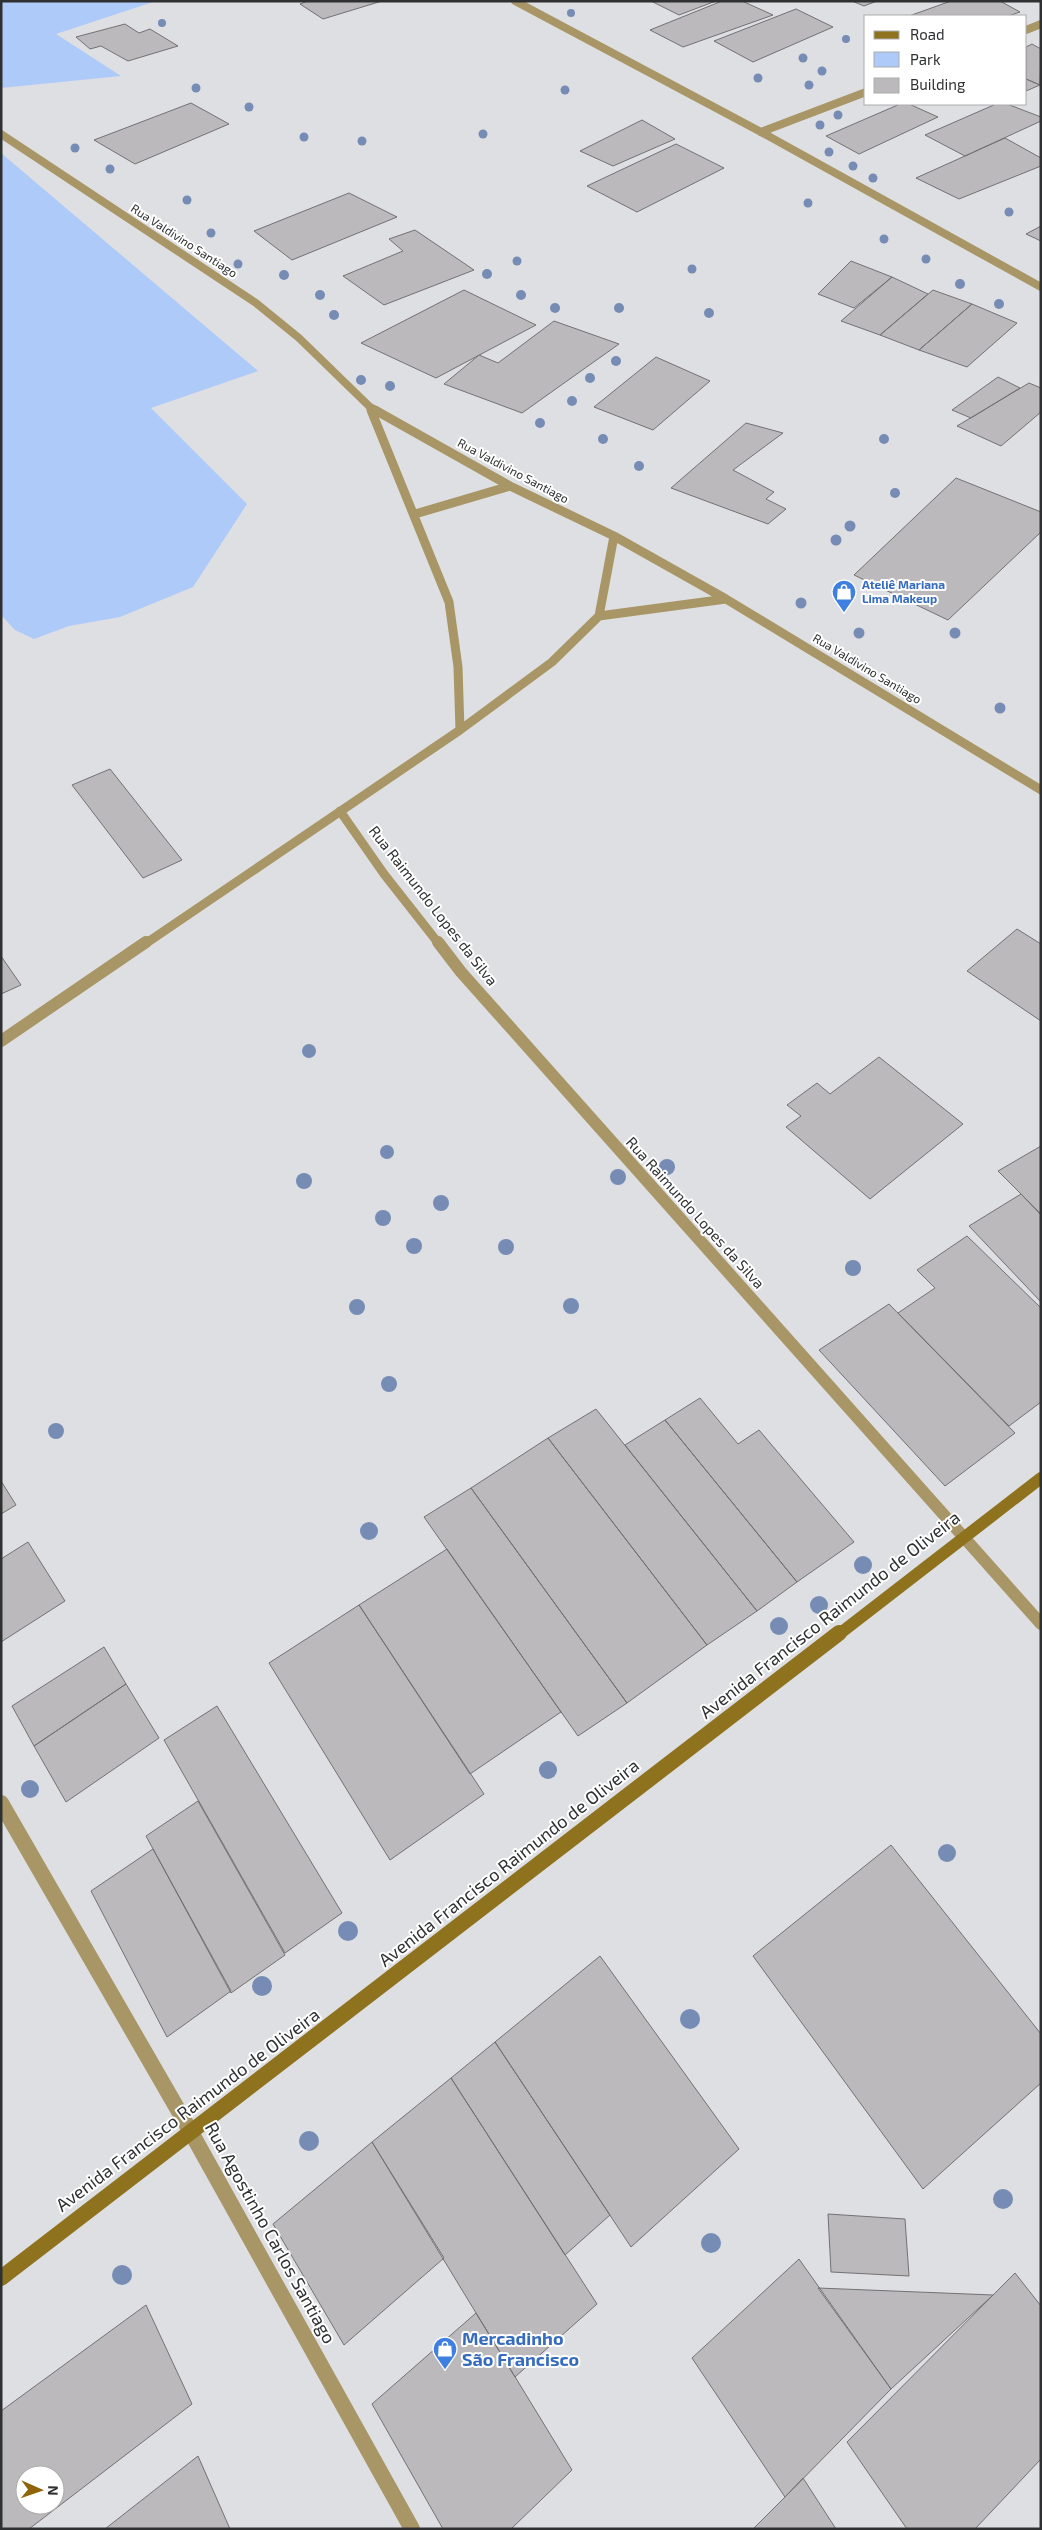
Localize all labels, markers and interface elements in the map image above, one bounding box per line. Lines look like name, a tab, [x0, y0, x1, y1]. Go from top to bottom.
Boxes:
legend	[864, 15, 1027, 105]
text: Road	[910, 25, 945, 43]
text: Park	[910, 50, 941, 68]
text: Building	[910, 75, 966, 93]
street label: Rua Valdivino Santiago	[129, 201, 240, 280]
street label: Rua Valdivino Santiago	[455, 435, 572, 505]
place label: Ateliê Mariana Lima Makeup	[862, 577, 945, 605]
shop icon: Ateliê Mariana Lima Makeup	[831, 579, 857, 613]
street label: Rua Valdivino Santiago	[811, 630, 924, 706]
street label: Rua Raimundo Lopes da Silva	[366, 822, 502, 989]
street label: Rua Raimundo Lopes da Silva	[623, 1133, 769, 1292]
street label: Avenida Francisco Raimundo de Oliveira	[695, 1506, 964, 1723]
street label: Avenida Francisco Raimundo de Oliveira	[374, 1754, 643, 1971]
street label: Avenida Francisco Raimundo de Oliveira	[51, 2003, 324, 2216]
street label: Rua Agostinho Carlos Santiago	[201, 2118, 341, 2347]
place label: Mercadinho São Francisco	[462, 2327, 579, 2370]
shop icon: Mercadinho São Francisco	[432, 2336, 458, 2370]
north arrow	[15, 2465, 65, 2515]
text: N	[45, 2485, 62, 2496]

